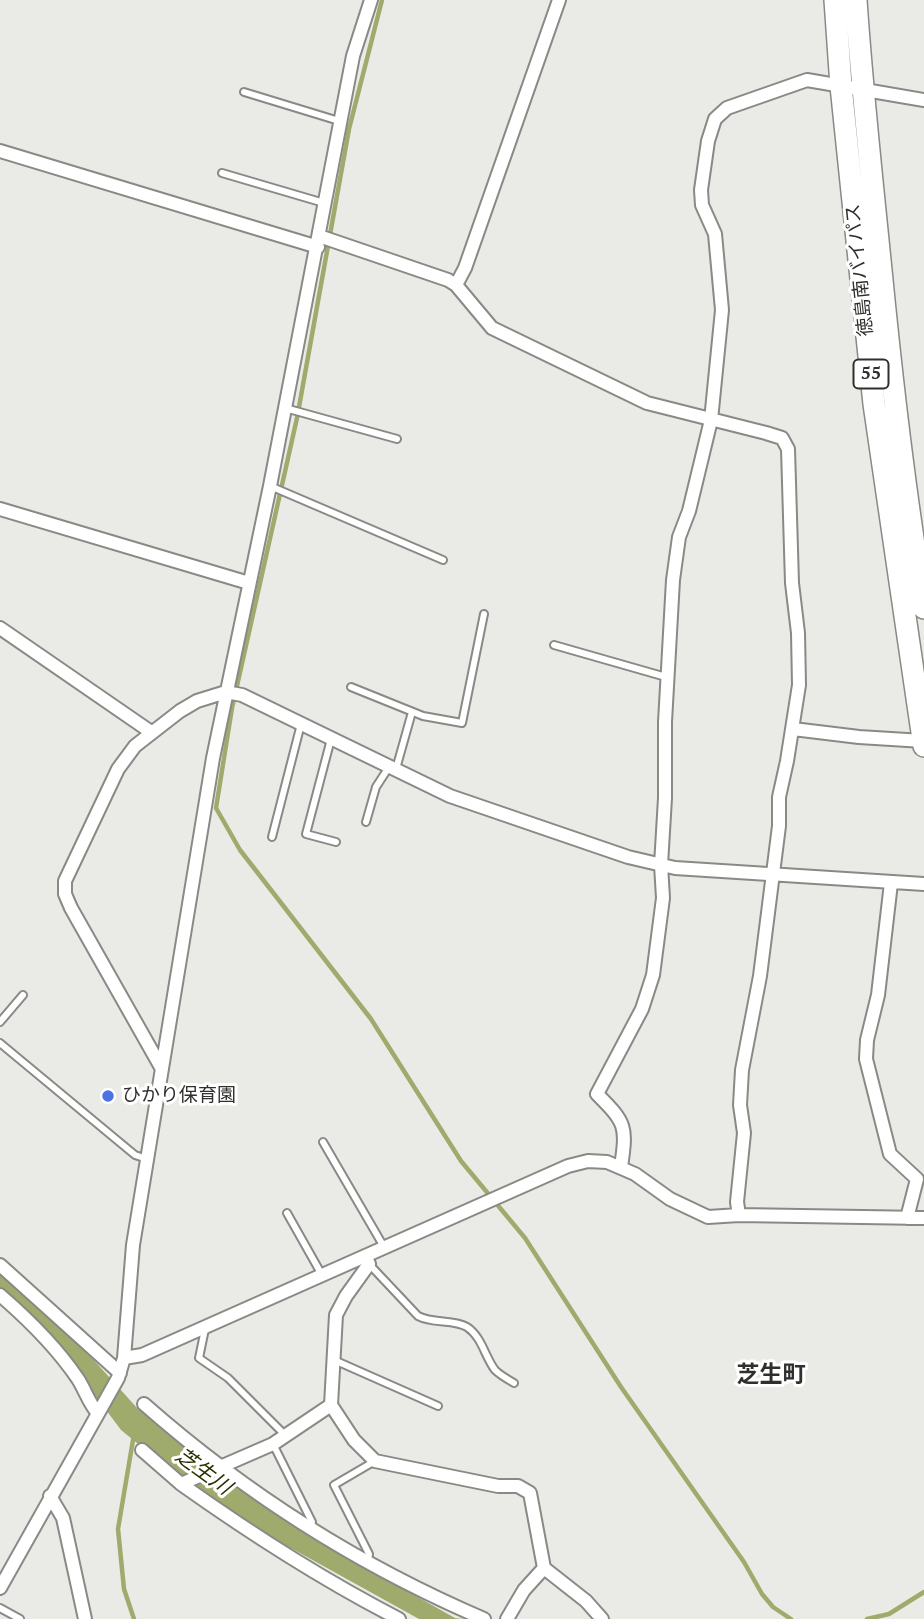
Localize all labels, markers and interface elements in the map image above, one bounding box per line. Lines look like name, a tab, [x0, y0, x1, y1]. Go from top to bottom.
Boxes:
street label: 徳島南バイパス	[842, 203, 878, 337]
road number: 55	[854, 360, 888, 388]
place label: ひかり保育園	[122, 1085, 236, 1107]
marker: ひかり保育園	[100, 1088, 116, 1104]
district label: 芝生町	[737, 1361, 805, 1389]
water label: 芝生川	[170, 1443, 236, 1501]

